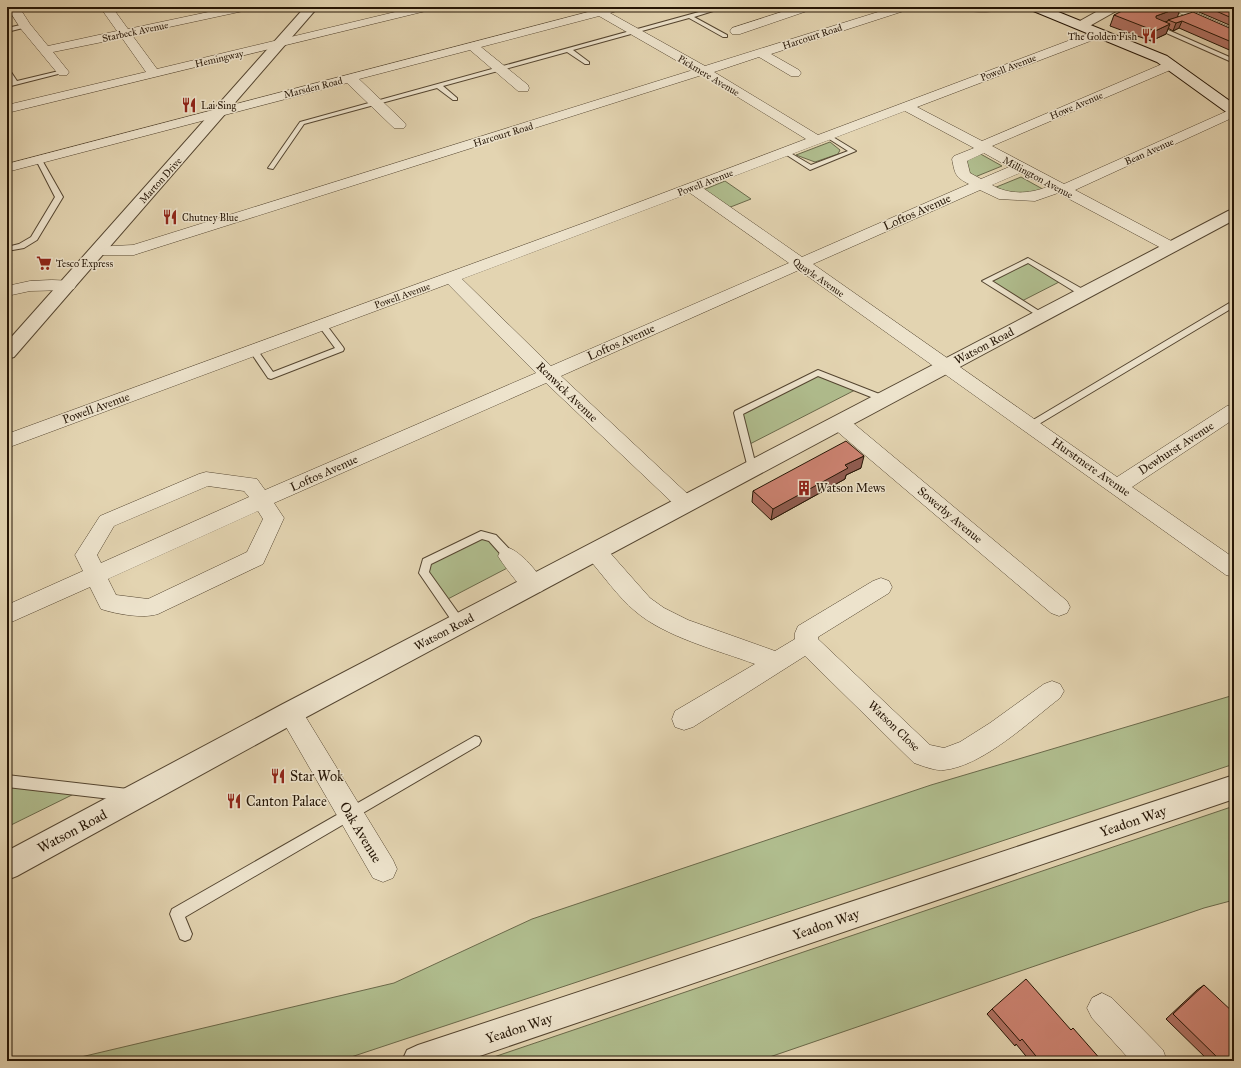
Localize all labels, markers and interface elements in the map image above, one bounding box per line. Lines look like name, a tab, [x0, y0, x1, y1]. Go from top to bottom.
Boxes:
street label: Starbeck Avenue	[101, 19, 169, 45]
street label: Harcourt Road	[781, 22, 844, 52]
restaurant icon: The Golden Fish	[1140, 27, 1158, 45]
place label: The Golden Fish	[1068, 31, 1137, 43]
street label: Hemingway	[194, 48, 245, 70]
street label: Powell Avenue	[979, 52, 1038, 84]
street label: Pickmere Avenue	[675, 53, 742, 99]
street label: Marsden Road	[283, 75, 344, 101]
street label: Howe Avenue	[1048, 89, 1105, 122]
restaurant icon: Lai Sing	[180, 96, 198, 114]
place label: Lai Sing	[201, 100, 236, 112]
street label: Harcourt Road	[472, 120, 535, 150]
street label: Bean Avenue	[1123, 136, 1176, 168]
street label: Millington Avenue	[1000, 154, 1075, 201]
street label: Marton Drive	[137, 155, 184, 206]
street label: Powell Avenue	[676, 167, 735, 199]
street label: Loftos Avenue	[881, 191, 953, 233]
restaurant icon: Chutney Blue	[161, 208, 179, 226]
place label: Chutney Blue	[182, 212, 238, 224]
supermarket icon: Tesco Express	[35, 254, 53, 272]
street label: Quayle Avenue	[790, 256, 847, 300]
place label: Tesco Express	[56, 258, 113, 270]
street label: Powell Avenue	[373, 280, 432, 312]
street label: Loftos Avenue	[585, 321, 657, 363]
street label: Watson Road	[952, 324, 1016, 368]
street label: Renwick Avenue	[533, 359, 601, 425]
street label: Powell Avenue	[60, 389, 132, 427]
street label: Dewhurst Avenue	[1136, 418, 1216, 478]
street label: Hurstmere Avenue	[1049, 435, 1133, 499]
street label: Loftos Avenue	[288, 452, 360, 494]
building icon: Watson Mews	[795, 479, 813, 497]
place label: Watson Mews	[816, 481, 885, 495]
street label: Sowerby Avenue	[915, 484, 985, 546]
street label: Watson Road	[412, 610, 476, 654]
street label: Watson Close	[865, 698, 923, 754]
restaurant icon: Star Wok	[269, 767, 287, 785]
place label: Star Wok	[290, 768, 344, 785]
restaurant icon: Canton Palace	[225, 792, 243, 810]
place label: Canton Palace	[246, 793, 327, 810]
street label: Oak Avenue	[336, 799, 385, 866]
street label: Yeadon Way	[1098, 802, 1169, 841]
street label: Watson Road	[35, 806, 110, 857]
street label: Yeadon Way	[791, 905, 862, 944]
street label: Yeadon Way	[484, 1010, 555, 1047]

